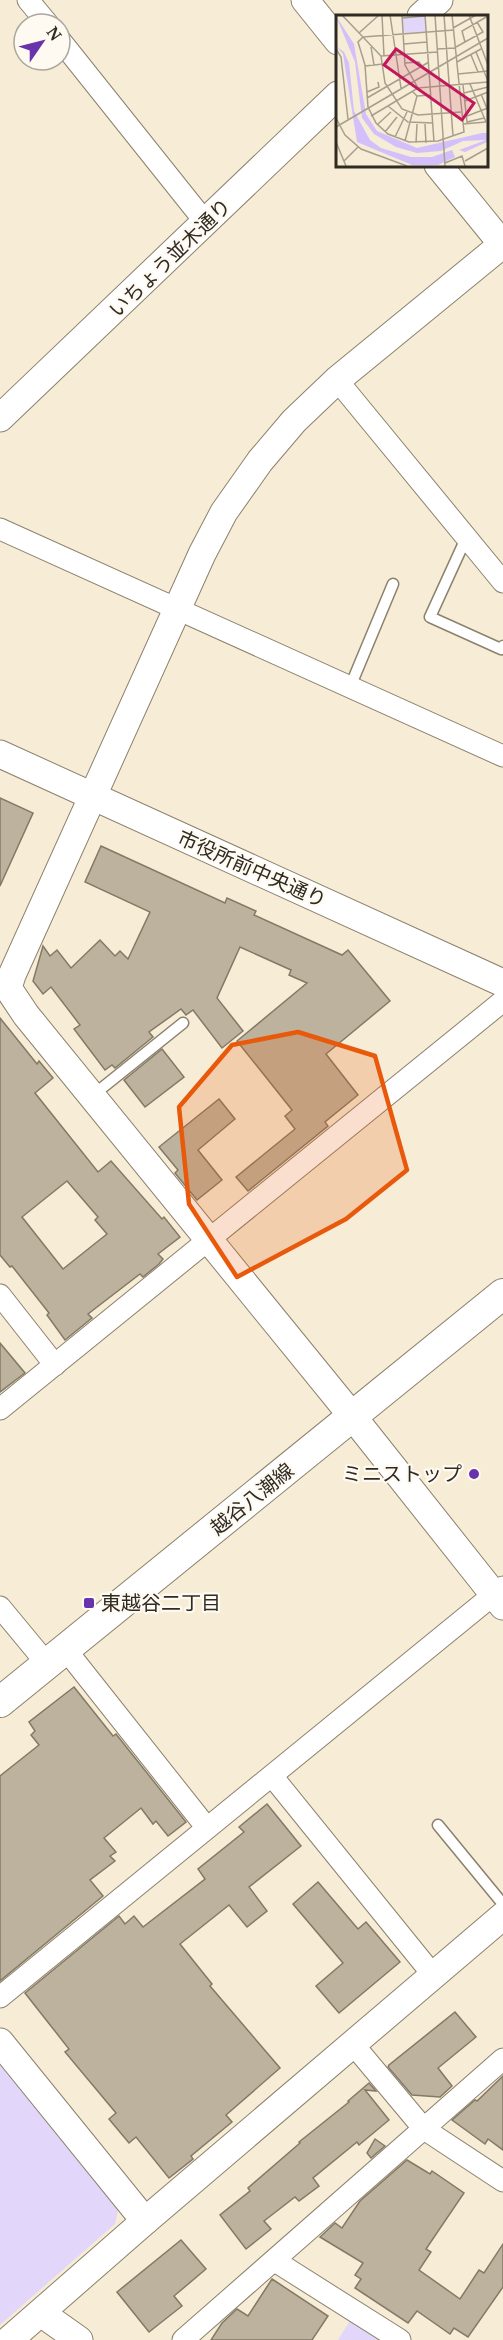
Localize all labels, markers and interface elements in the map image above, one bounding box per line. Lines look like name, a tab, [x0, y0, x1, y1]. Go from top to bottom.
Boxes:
north arrow	[12, 12, 72, 72]
inset map	[336, 15, 488, 166]
text: N	[42, 22, 67, 45]
street label: いちょう並木通り	[103, 192, 237, 323]
street label: 市役所前中央通り	[174, 824, 331, 913]
street label: 越谷八潮線	[204, 1457, 299, 1541]
place label: ミニストップ	[342, 1460, 462, 1487]
marker: ミニストップ	[467, 1467, 481, 1481]
place label: 東越谷二丁目	[101, 1589, 221, 1616]
marker: 東越谷二丁目	[82, 1596, 96, 1610]

